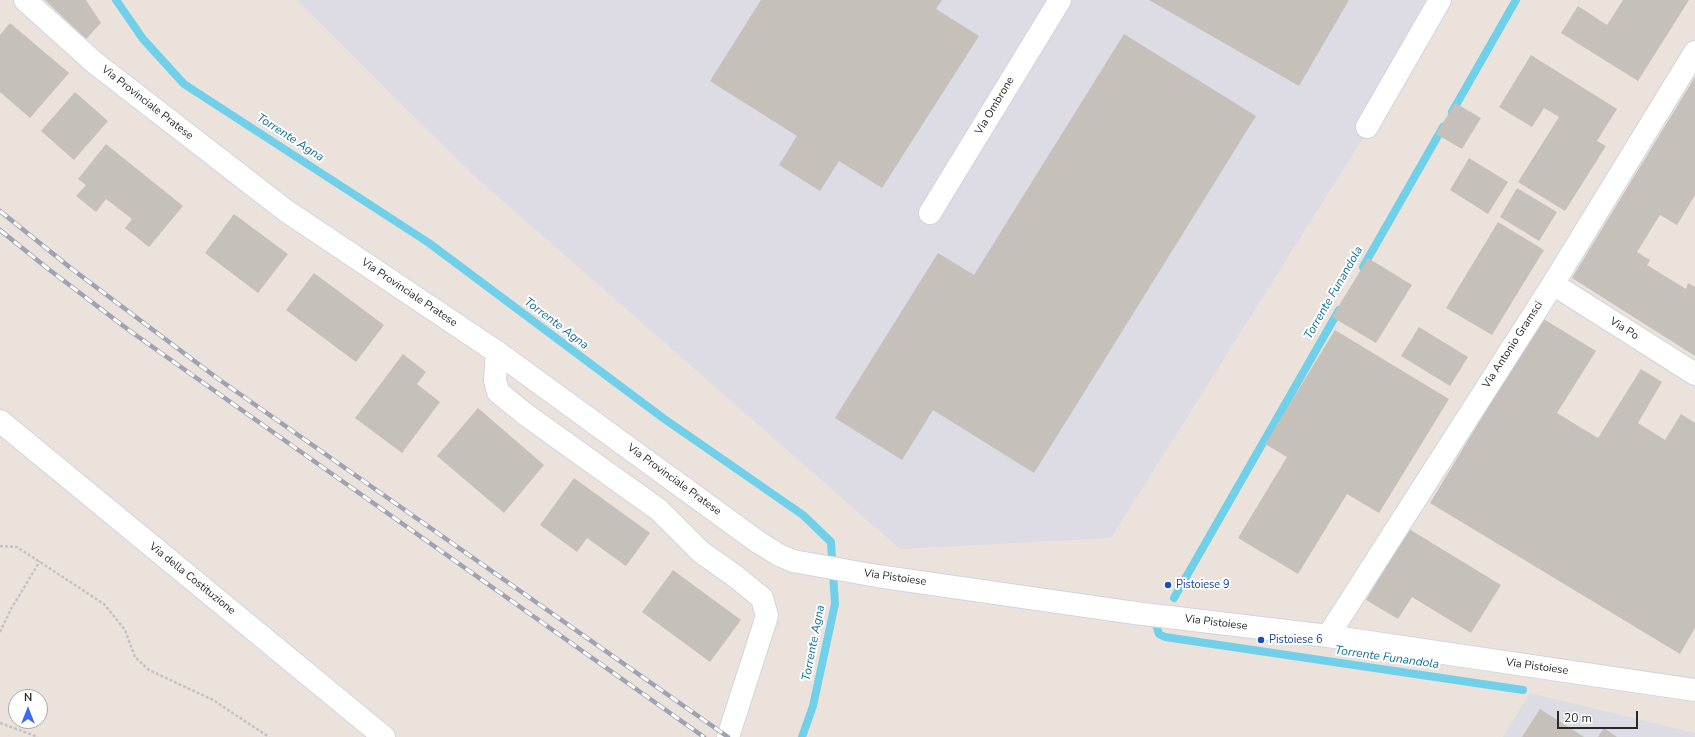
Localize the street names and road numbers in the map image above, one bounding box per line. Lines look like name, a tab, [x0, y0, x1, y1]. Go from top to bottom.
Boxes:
street label: Via Provinciale Pratese	[99, 63, 195, 143]
street label: Via Ombrone	[973, 75, 1017, 137]
street label: Via Provinciale Pratese	[359, 256, 459, 330]
street label: Via Antonio Gramsci	[1480, 299, 1546, 391]
street label: Via Po	[1607, 315, 1641, 343]
street label: Via Provinciale Pratese	[625, 442, 723, 518]
street label: Via della Costituzione	[146, 540, 238, 618]
street label: Via Pistoiese	[863, 567, 927, 589]
street label: Via Pistoiese	[1184, 613, 1248, 633]
street label: Via Pistoiese	[1505, 656, 1569, 678]

